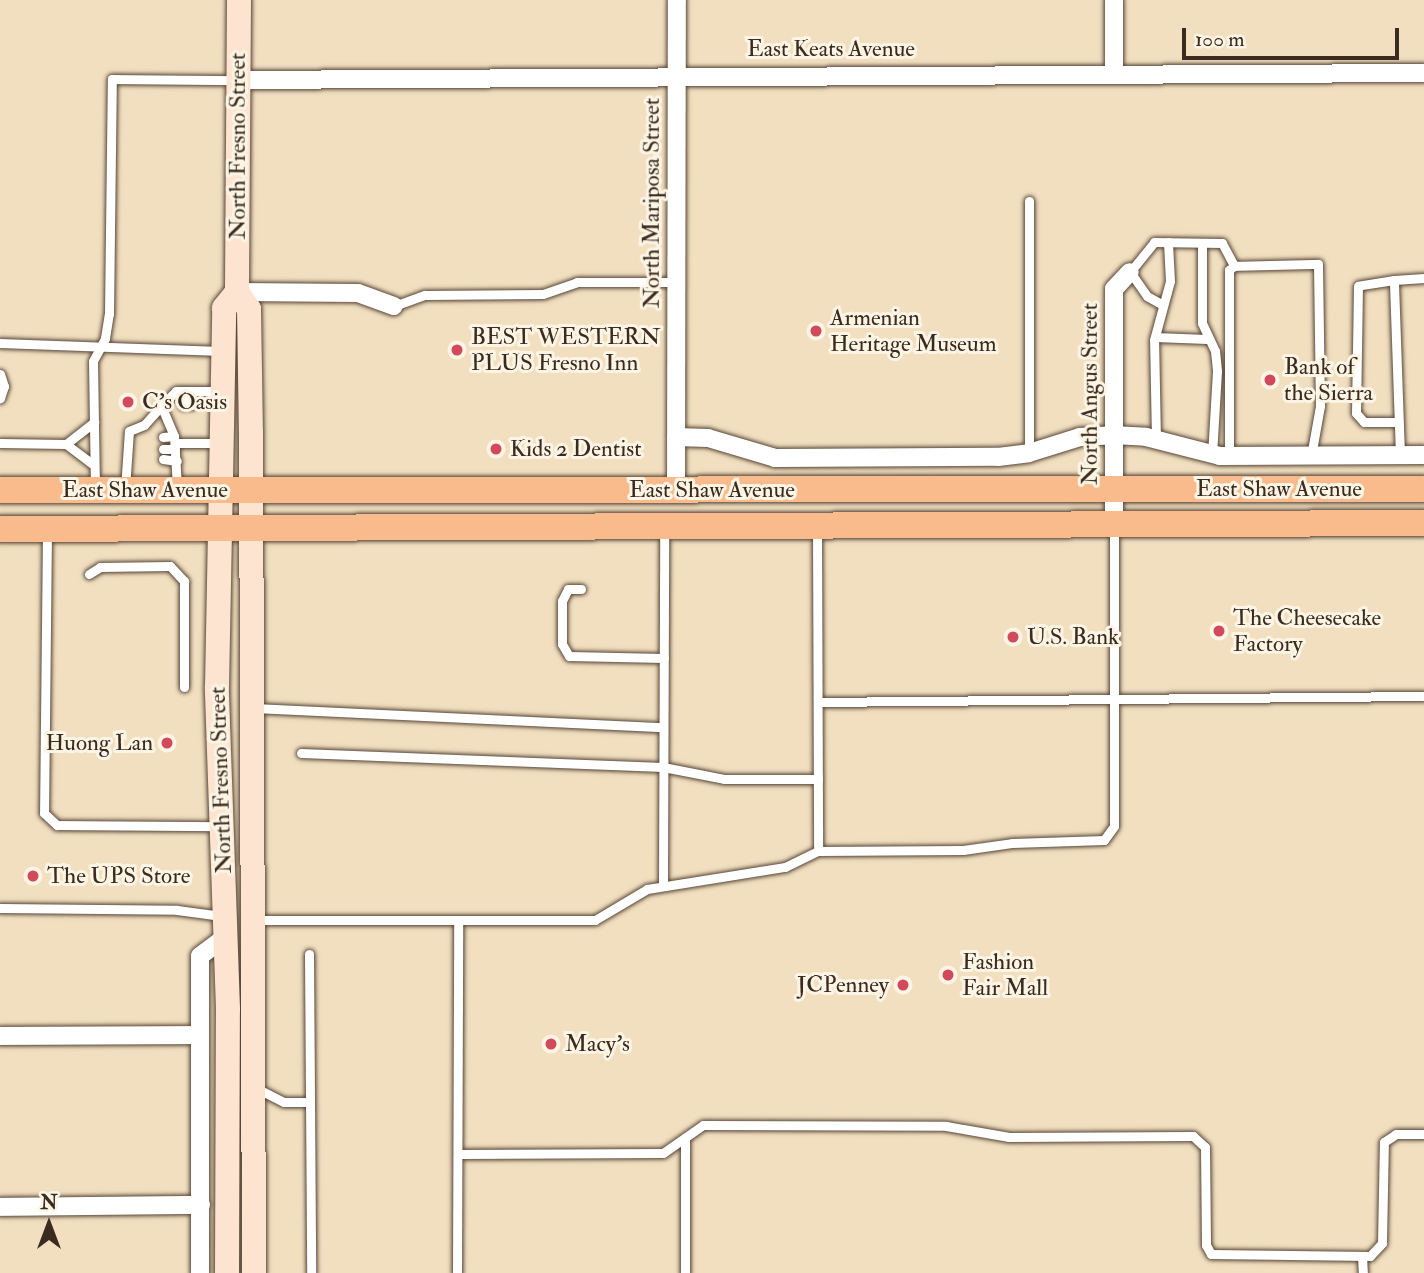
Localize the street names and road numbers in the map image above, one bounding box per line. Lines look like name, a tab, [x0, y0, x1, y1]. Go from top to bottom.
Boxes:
street label: East Keats Avenue	[747, 35, 915, 63]
street label: North Fresno Street	[224, 52, 252, 240]
street label: North Mariposa Street	[638, 98, 666, 308]
street label: North Angus Street	[1076, 303, 1104, 485]
street label: East Shaw Avenue	[1196, 475, 1362, 503]
street label: East Shaw Avenue	[62, 476, 228, 504]
street label: East Shaw Avenue	[629, 476, 795, 504]
street label: North Fresno Street	[204, 686, 238, 874]

